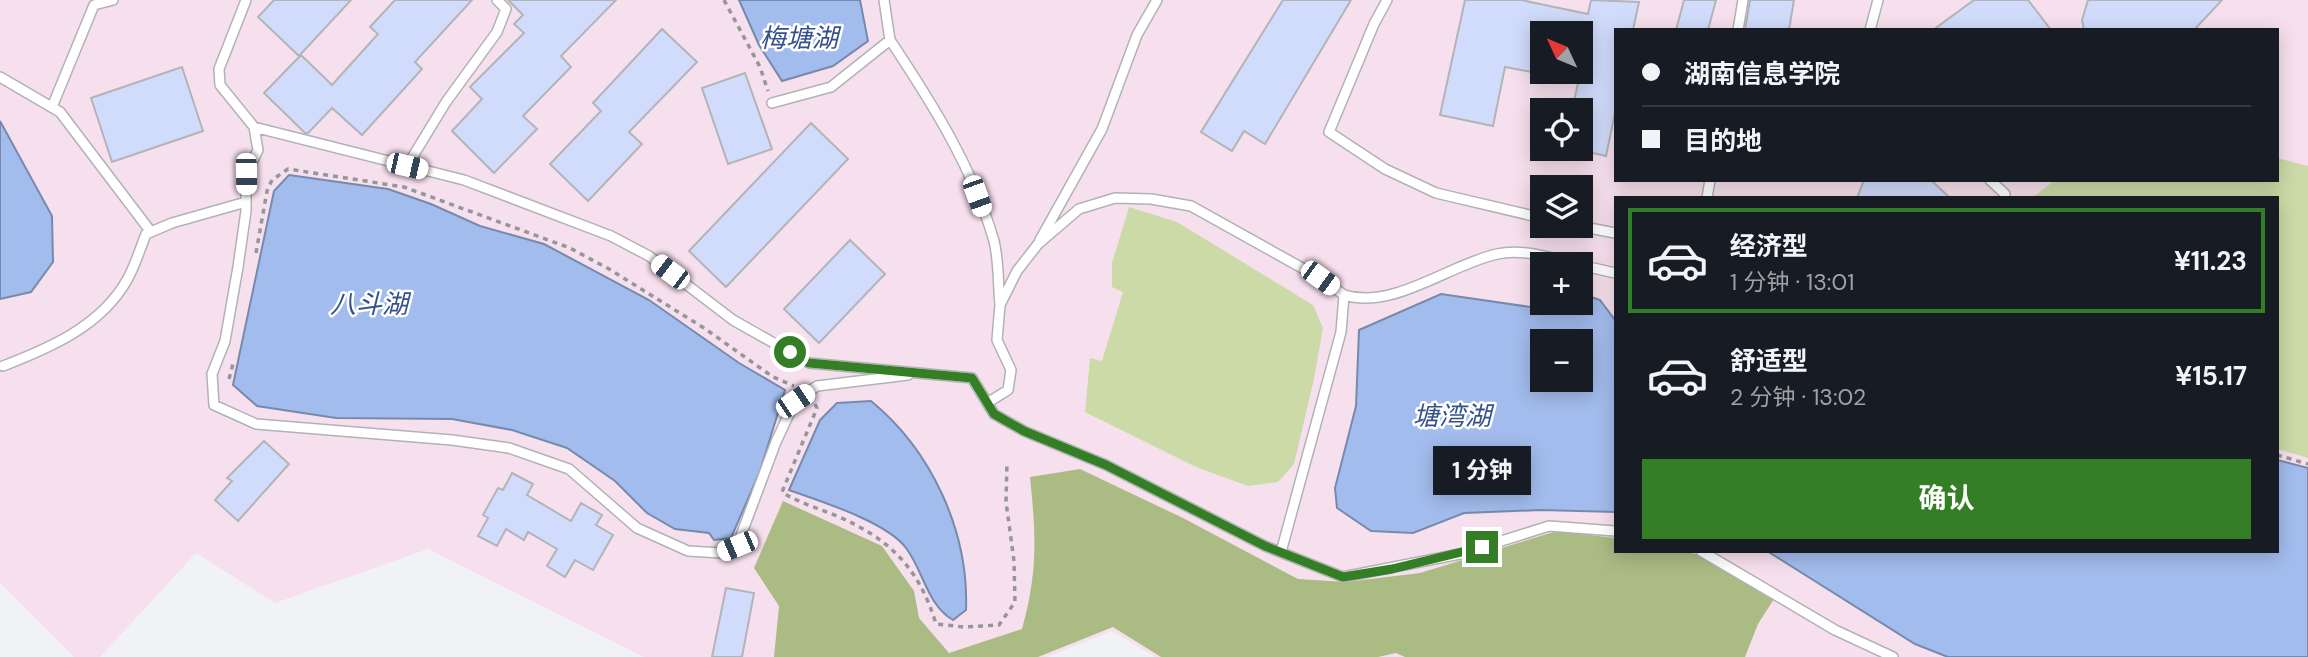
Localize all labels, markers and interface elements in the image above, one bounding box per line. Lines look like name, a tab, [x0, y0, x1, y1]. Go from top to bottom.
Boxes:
water label: 梅塘湖	[760, 21, 842, 55]
north arrow	[1530, 21, 1592, 84]
map controls	[1530, 21, 1593, 392]
text: 湖南信息学院	[1684, 57, 1840, 91]
button: locate	[1530, 98, 1593, 161]
text: 目的地	[1684, 124, 1762, 158]
car	[385, 151, 430, 181]
car	[236, 153, 257, 195]
car	[960, 173, 995, 219]
button: layers	[1530, 175, 1593, 238]
icon: car	[1646, 229, 1709, 292]
text: 经济型	[1730, 229, 1808, 263]
text: ¥11.23	[2174, 244, 2247, 278]
car	[647, 251, 694, 293]
button: +	[1530, 252, 1593, 315]
car	[1297, 257, 1344, 299]
text: 1 分钟 · 13:01	[1730, 267, 1854, 297]
water label: 八斗湖	[330, 287, 412, 321]
button: −	[1530, 329, 1593, 392]
route start	[774, 336, 806, 368]
icon: car	[1646, 344, 1709, 407]
text: 舒适型	[1730, 344, 1808, 378]
text: ¥15.17	[2175, 359, 2247, 393]
car	[772, 381, 819, 421]
text: 2 分钟 · 13:02	[1730, 382, 1866, 412]
water label: 塘湾湖	[1413, 399, 1495, 433]
callout: 1 分钟	[1433, 446, 1531, 494]
text: 1 分钟	[1452, 455, 1512, 485]
button: 确认	[1642, 459, 2251, 539]
car	[714, 528, 761, 564]
route end	[1466, 531, 1498, 563]

